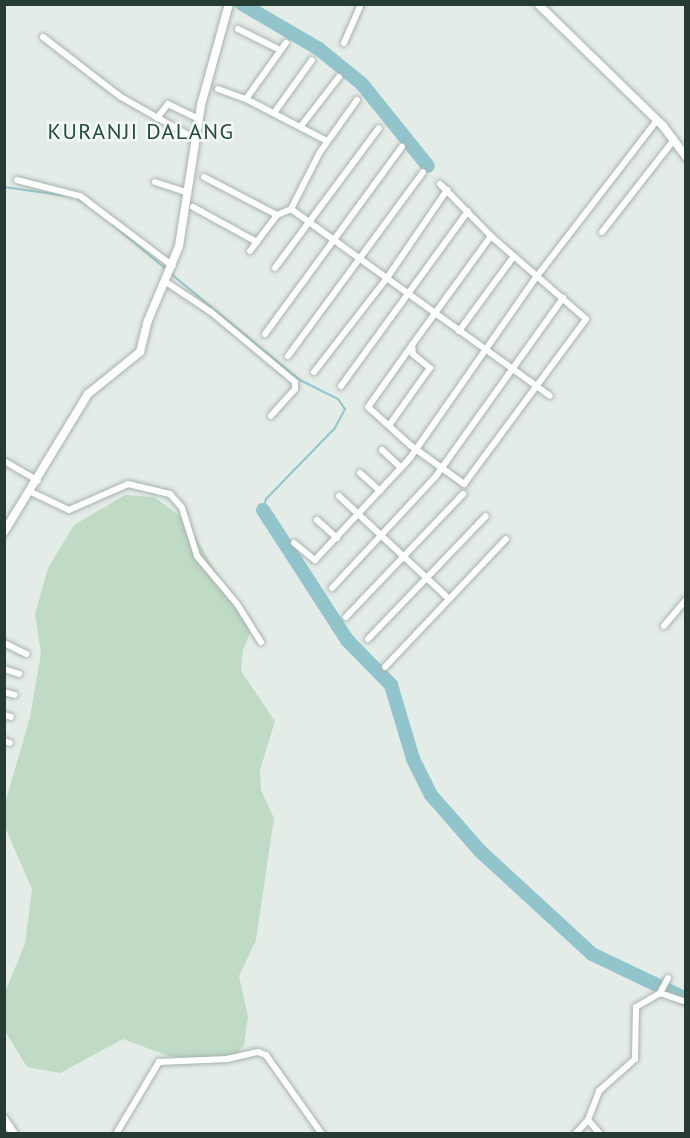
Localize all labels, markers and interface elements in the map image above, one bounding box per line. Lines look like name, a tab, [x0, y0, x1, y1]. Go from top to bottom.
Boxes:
district label: KURANJI DALANG	[48, 119, 234, 145]

